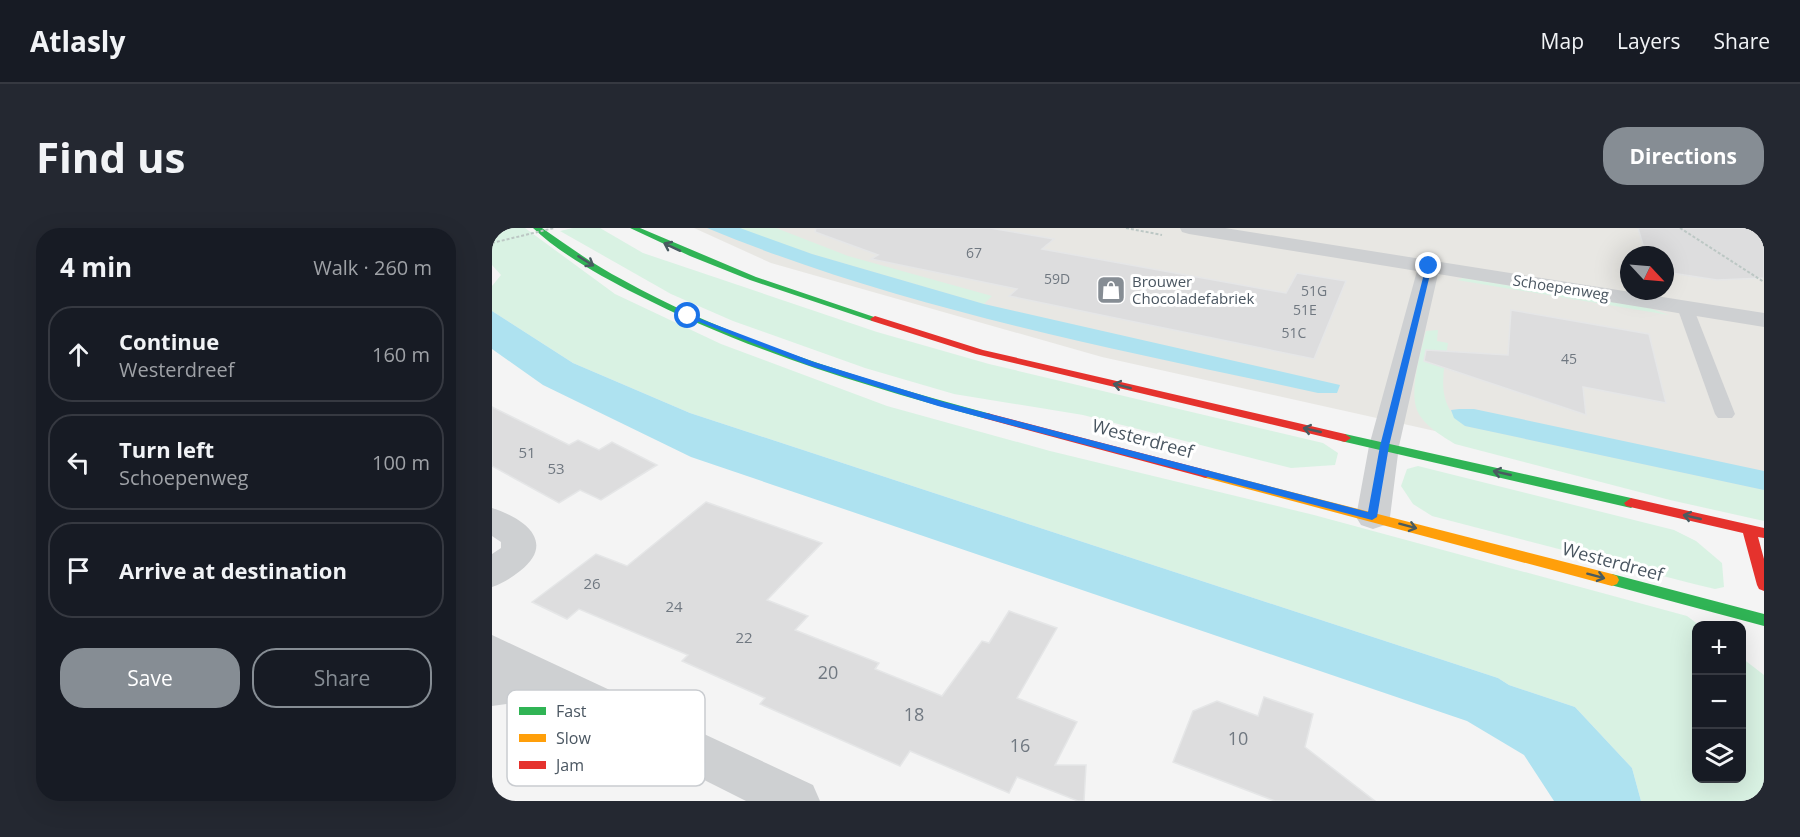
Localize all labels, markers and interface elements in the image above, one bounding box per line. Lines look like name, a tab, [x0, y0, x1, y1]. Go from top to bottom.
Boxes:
text: Atlasly	[30, 22, 125, 60]
text: Map	[1541, 27, 1584, 55]
text: Layers	[1617, 27, 1681, 55]
text: Share	[1714, 27, 1770, 55]
button: Directions	[1603, 127, 1764, 185]
text: Find us	[36, 128, 185, 185]
one-way arrow	[663, 240, 681, 252]
house number: 67	[966, 243, 982, 262]
north arrow	[1620, 246, 1674, 300]
text: 4 min	[60, 249, 132, 285]
route end	[1415, 252, 1441, 278]
text: Walk · 260 m	[313, 254, 432, 281]
one-way arrow	[577, 254, 594, 267]
house number: 59D	[1044, 269, 1070, 288]
street label: Schoepenweg	[1512, 270, 1610, 304]
place label: Brouwer Chocoladefabriek	[1132, 271, 1254, 308]
shop icon: Brouwer Chocoladefabriek	[1095, 274, 1127, 306]
house number: 51G	[1301, 281, 1327, 300]
house number: 51E	[1293, 300, 1317, 319]
route start	[674, 302, 700, 328]
house number: 51C	[1282, 323, 1307, 342]
text: Continue	[119, 326, 219, 356]
icon: ahead	[62, 338, 95, 371]
text: 160 m	[372, 341, 430, 368]
house number: 45	[1561, 349, 1577, 368]
text: Westerdreef	[119, 356, 234, 383]
one-way arrow	[1113, 379, 1132, 391]
street label: Westerdreef	[1090, 413, 1197, 463]
one-way arrow	[1303, 423, 1322, 435]
text: Turn left	[119, 434, 214, 464]
house number: 51	[518, 442, 536, 462]
icon: left	[62, 446, 95, 479]
text: 100 m	[372, 449, 430, 476]
house number: 53	[547, 458, 565, 478]
text: Schoepenweg	[119, 464, 248, 491]
one-way arrow	[1493, 467, 1512, 478]
one-way arrow	[1683, 510, 1702, 522]
one-way arrow	[1398, 521, 1417, 533]
street label: Westerdreef	[1560, 536, 1667, 586]
icon: arrive	[62, 554, 95, 587]
text: Arrive at destination	[119, 555, 347, 585]
one-way arrow	[1587, 570, 1606, 582]
house number: 26	[583, 573, 601, 593]
house number: 24	[665, 596, 683, 616]
map controls	[1692, 621, 1746, 783]
button: +	[1692, 621, 1746, 675]
house number: 22	[735, 627, 753, 647]
button: Save	[60, 648, 240, 708]
button: Share	[252, 648, 432, 708]
house number: 20	[818, 660, 838, 684]
button: −	[1692, 675, 1746, 729]
legend	[507, 690, 705, 786]
text: Fast	[556, 700, 587, 722]
house number: 18	[904, 702, 924, 726]
house number: 10	[1228, 726, 1248, 750]
text: Slow	[556, 727, 591, 749]
button: layers	[1692, 729, 1746, 783]
house number: 16	[1010, 733, 1030, 757]
text: Jam	[554, 754, 584, 776]

